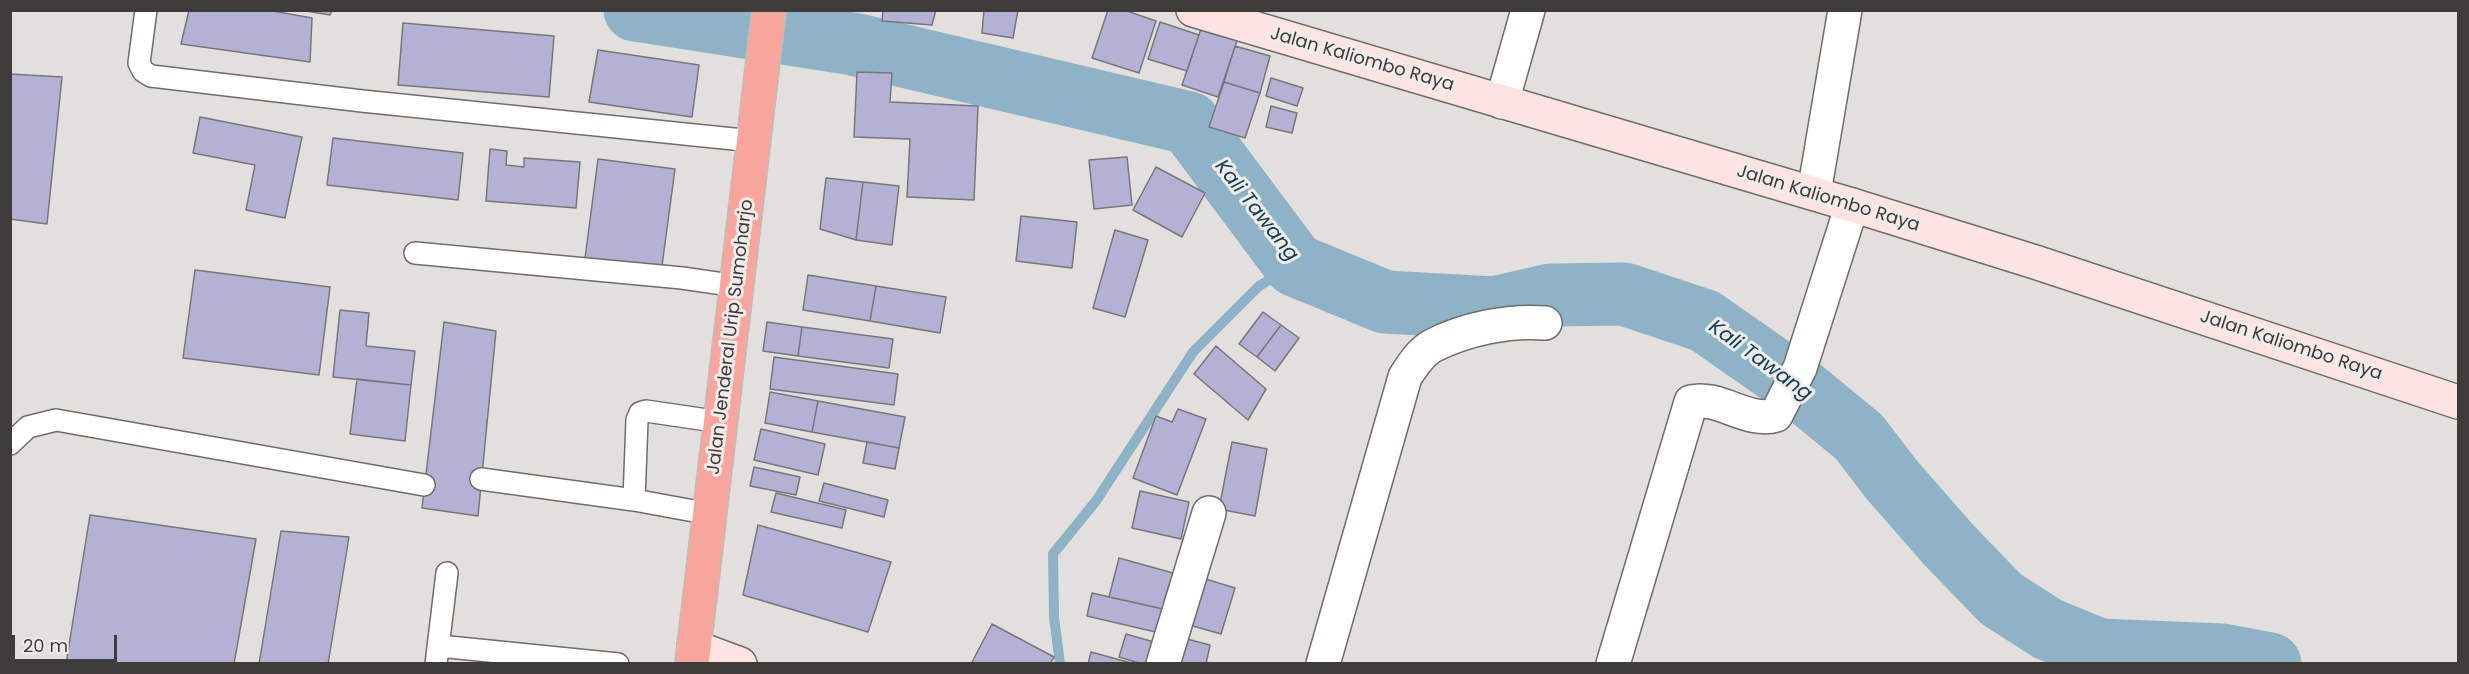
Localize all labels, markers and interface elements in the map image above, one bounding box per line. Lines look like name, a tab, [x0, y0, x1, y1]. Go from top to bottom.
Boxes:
street label: Jalan Kaliombo Raya	[1268, 23, 1456, 97]
water label: Kali Tawang	[1209, 156, 1303, 266]
street label: Jalan Kaliombo Raya	[1734, 161, 1922, 237]
street label: Jalan Jenderal Urip Sumoharjo	[703, 198, 759, 476]
street label: Jalan Kaliombo Raya	[2197, 306, 2385, 386]
water label: Kali Tawang	[1704, 315, 1816, 407]
scale bar	[15, 623, 120, 661]
text: 20 m	[23, 633, 68, 658]

